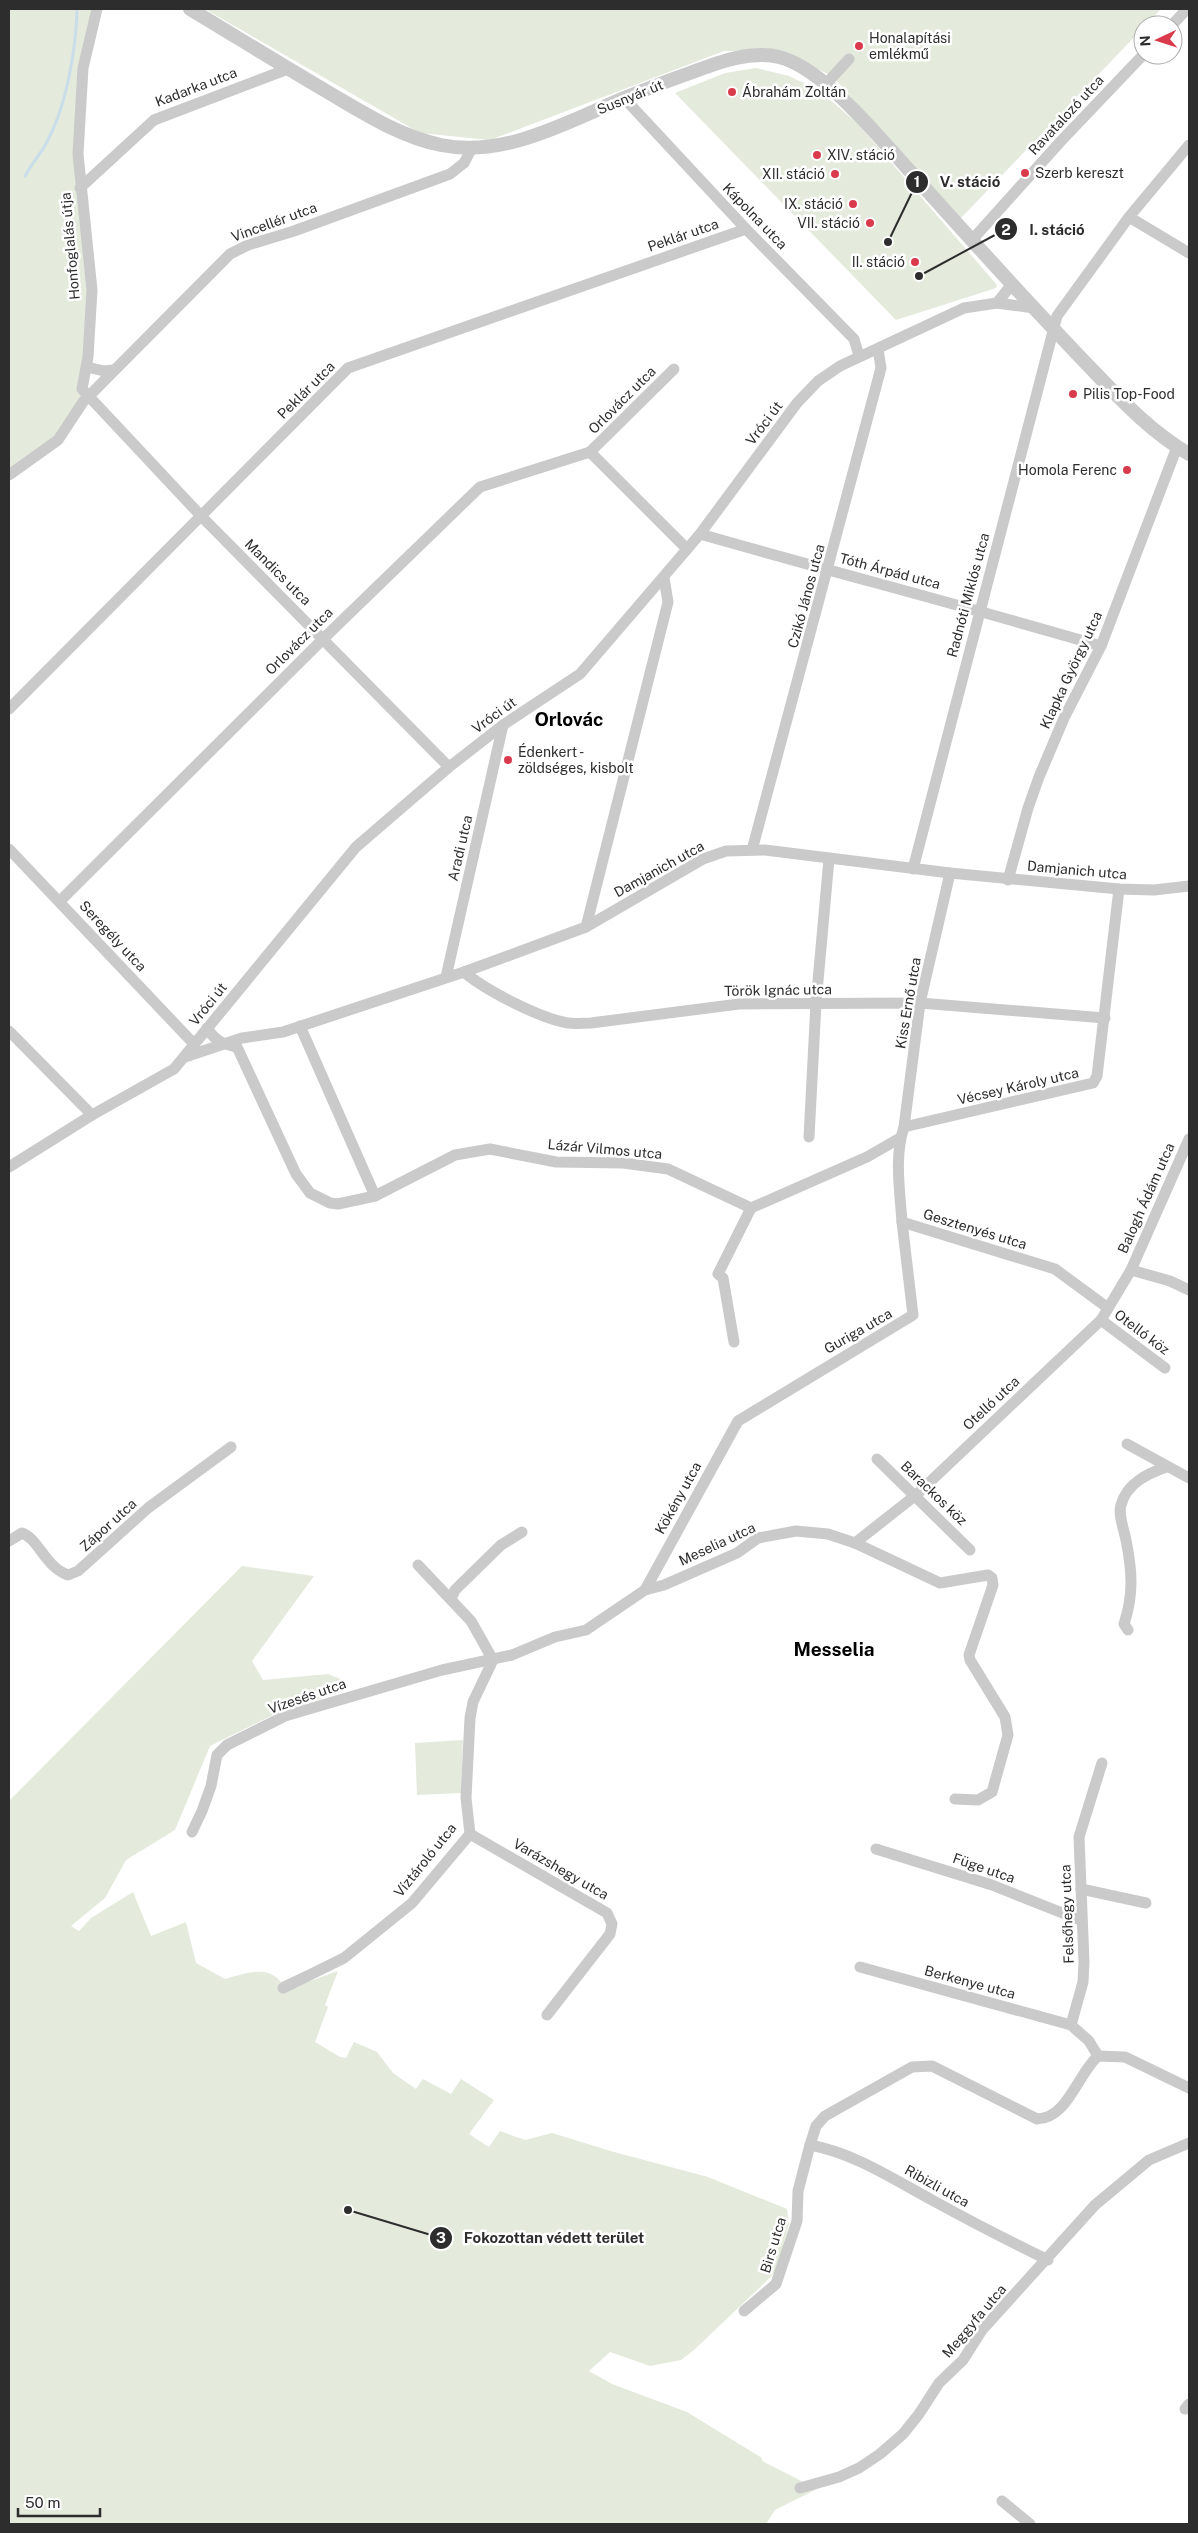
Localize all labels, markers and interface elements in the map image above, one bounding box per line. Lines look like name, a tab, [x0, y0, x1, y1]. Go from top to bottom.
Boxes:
north arrow	[1133, 15, 1183, 65]
place label: Honalapítási emlékmű	[869, 30, 951, 62]
text: N	[1137, 35, 1153, 47]
marker: Honalapítási emlékmű	[853, 40, 865, 52]
street label: Kadarka utca	[153, 64, 239, 110]
street label: Ravatalozó utca	[1025, 72, 1107, 158]
street label: Susnyár út	[595, 76, 665, 118]
place label: Ábrahám Zoltán	[742, 83, 846, 100]
marker: Ábrahám Zoltán	[726, 86, 738, 98]
place label: XIV. stáció	[827, 147, 895, 163]
marker: XIV. stáció	[811, 149, 823, 161]
place label: Szerb kereszt	[1035, 165, 1124, 181]
place label: XII. stáció	[762, 166, 825, 182]
callout: V. stáció	[905, 167, 1010, 197]
marker: Szerb kereszt	[1019, 167, 1031, 179]
marker: XII. stáció	[829, 168, 841, 180]
text: 1	[914, 173, 920, 190]
text: V. stáció	[940, 173, 1001, 190]
street label: Kápolna utca	[720, 180, 790, 252]
street label: Honfoglalás útja	[57, 192, 83, 300]
place label: IX. stáció	[784, 196, 843, 212]
marker: IX. stáció	[847, 198, 859, 210]
street label: Vincellér utca	[229, 199, 319, 245]
callout: I. stáció	[994, 214, 1094, 244]
street label: Peklár utca	[645, 215, 721, 255]
place label: VII. stáció	[797, 215, 860, 231]
marker: VII. stáció	[864, 217, 876, 229]
text: 2	[1001, 221, 1011, 238]
text: I. stáció	[1029, 221, 1085, 238]
place label: II. stáció	[852, 254, 905, 270]
marker: II. stáció	[909, 256, 921, 268]
street label: Peklár utca	[274, 358, 338, 422]
street label: Orlovácz utca	[585, 363, 659, 437]
place label: Pilis Top-Food	[1083, 386, 1175, 402]
marker: Pilis Top-Food	[1067, 388, 1079, 400]
street label: Vróci út	[742, 398, 786, 448]
place label: Homola Ferenc	[1018, 462, 1117, 478]
marker: Homola Ferenc	[1121, 464, 1133, 476]
street label: Radnóti Miklós utca	[944, 531, 992, 659]
street label: Mandics utca	[242, 536, 314, 608]
street label: Czikó János utca	[784, 542, 828, 650]
street label: Tóth Árpád utca	[838, 549, 942, 592]
street label: Orlovácz utca	[262, 604, 336, 678]
street label: Klapka György utca	[1037, 609, 1105, 731]
street label: Vróci út	[469, 694, 519, 736]
district label: Orlovác	[534, 708, 604, 730]
place label: Édenkert - zöldséges, kisbolt	[518, 743, 634, 776]
marker: Édenkert - zöldséges, kisbolt	[502, 754, 514, 766]
street label: Aradi utca	[445, 814, 475, 882]
street label: Damjanich utca	[611, 838, 707, 900]
street label: Damjanich utca	[1026, 858, 1128, 882]
street label: Seregély utca	[76, 897, 150, 975]
street label: Kiss Ernő utca	[892, 956, 924, 1050]
street label: Vróci út	[186, 979, 230, 1029]
street label: Török Ignác utca	[724, 981, 832, 999]
street label: Vécsey Károly utca	[956, 1064, 1080, 1108]
street label: Lázár Vilmos utca	[547, 1136, 663, 1162]
street label: Balogh Ádám utca	[1114, 1140, 1178, 1256]
street label: Gesztenyés utca	[921, 1206, 1029, 1252]
street label: Guriga utca	[821, 1305, 895, 1357]
street label: Otelló köz	[1111, 1306, 1173, 1358]
street label: Otelló utca	[960, 1373, 1022, 1433]
street label: Barackos köz	[898, 1458, 970, 1529]
street label: Kökény utca	[652, 1459, 704, 1537]
street label: Zápor utca	[76, 1495, 140, 1555]
street label: Meselia utca	[676, 1519, 758, 1569]
district label: Messelia	[793, 1638, 875, 1660]
street label: Vízesés utca	[266, 1675, 348, 1717]
street label: Víztároló utca	[391, 1820, 459, 1900]
street label: Varázshegy utca	[510, 1835, 612, 1903]
street label: Füge utca	[951, 1850, 1017, 1886]
street label: Felsőhegy utca	[1057, 1864, 1077, 1964]
street label: Berkenye utca	[923, 1962, 1017, 2002]
street label: Ribizli utca	[902, 2162, 972, 2210]
street label: Birs utca	[757, 2215, 789, 2275]
callout: Fokozottan védett terület	[429, 2223, 654, 2253]
text: 3	[436, 2229, 446, 2246]
text: Fokozottan védett terület	[464, 2229, 644, 2246]
street label: Meggyfa utca	[939, 2281, 1009, 2361]
scale bar	[18, 2486, 100, 2518]
text: 50 m	[25, 2494, 60, 2511]

